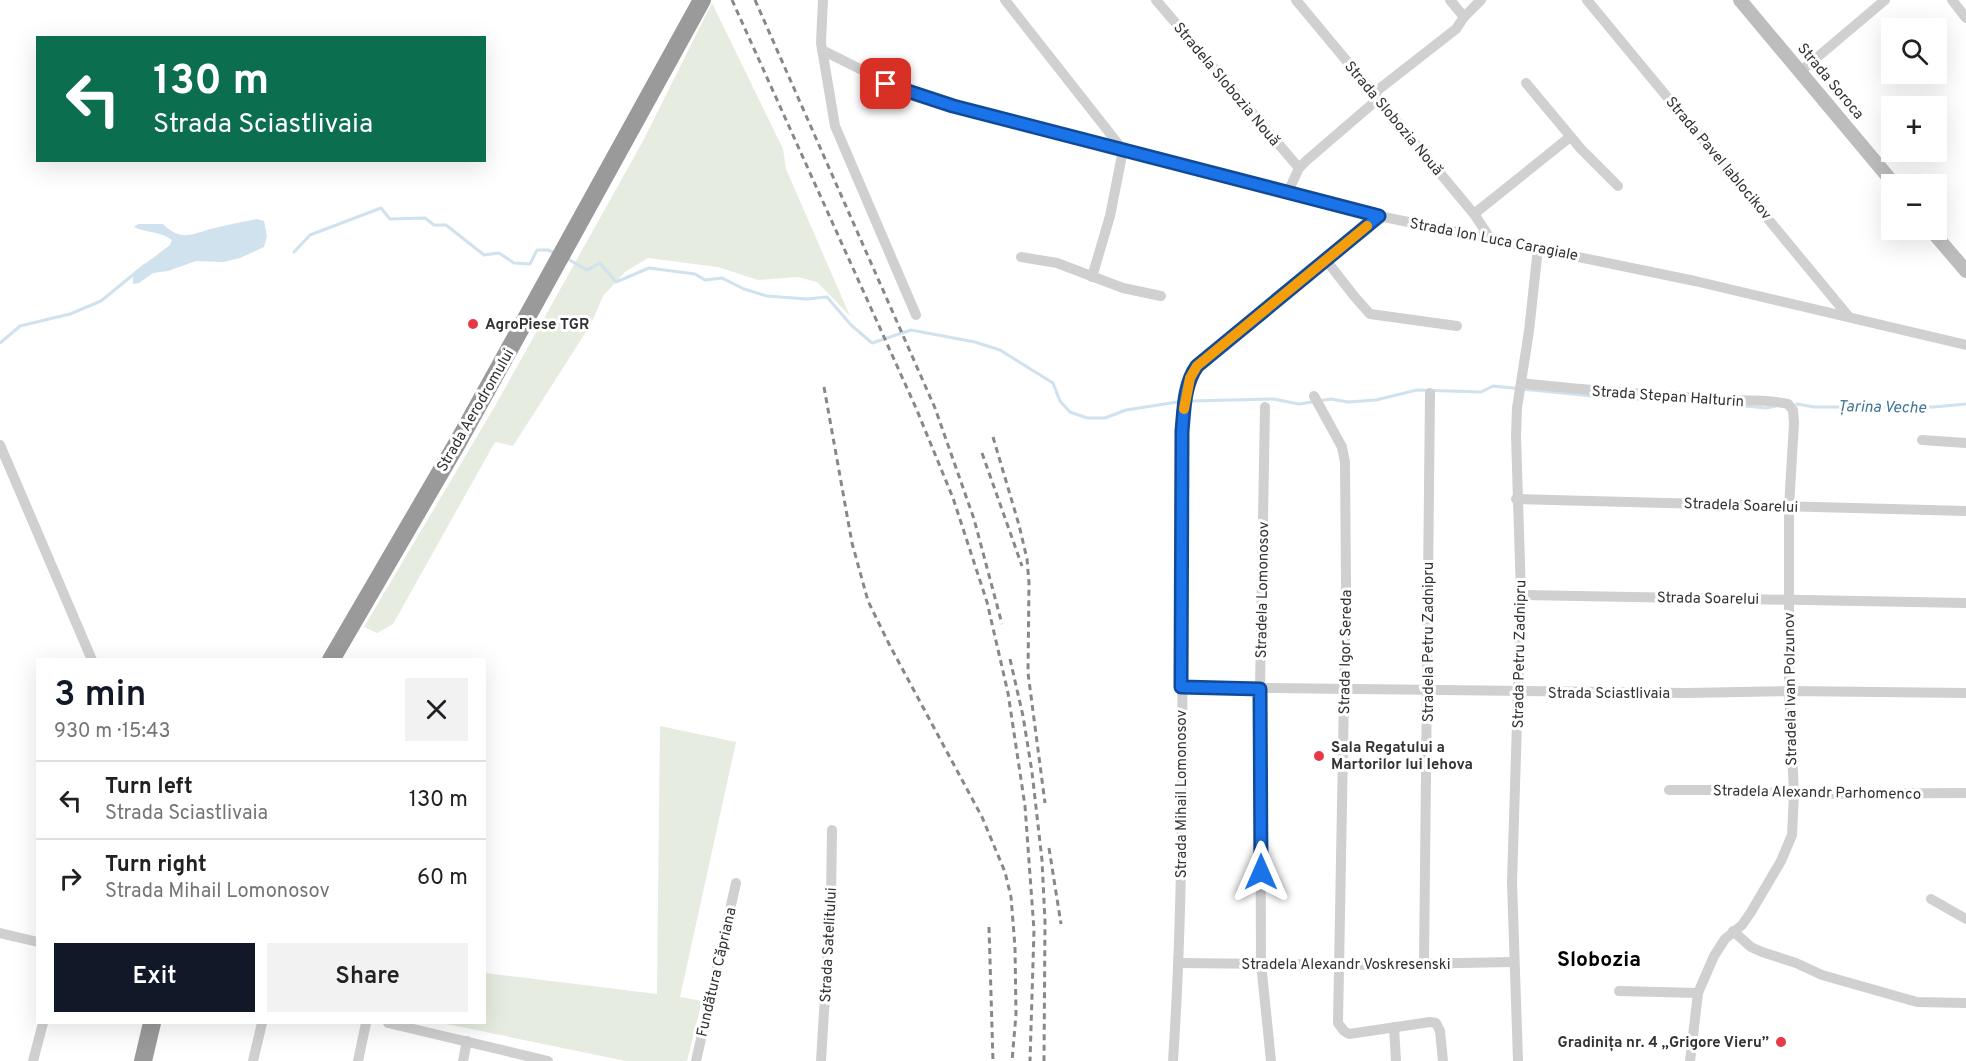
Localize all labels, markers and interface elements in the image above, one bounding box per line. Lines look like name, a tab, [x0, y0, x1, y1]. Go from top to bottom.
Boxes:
map controls	[1881, 18, 1947, 240]
button: search	[1881, 18, 1947, 84]
street label: Stradela Slobozia Nouă	[1169, 19, 1283, 151]
street label: Strada Soroca	[1792, 40, 1867, 124]
text: 130 m	[153, 56, 269, 109]
pin	[860, 58, 911, 109]
street label: Strada Slobozia Nouă	[1339, 58, 1446, 180]
icon: left	[54, 60, 132, 138]
icon: arrive	[869, 67, 902, 100]
street label: Strada Pavel Iablocikov	[1661, 93, 1775, 225]
button: +	[1881, 96, 1947, 162]
text: Strada Sciastlivaia	[153, 108, 373, 142]
button: −	[1881, 174, 1947, 240]
street label: Strada Ion Luca Caragiale	[1408, 215, 1579, 266]
place label: AgroPiese TGR	[485, 316, 589, 335]
marker: AgroPiese TGR	[466, 317, 480, 331]
street label: Strada Aerodromului	[433, 346, 519, 476]
street label: Strada Stepan Halturin	[1591, 383, 1745, 412]
water label: Țarina Veche	[1838, 397, 1927, 419]
street label: Stradela Soarelui	[1683, 495, 1798, 518]
street label: Stradela Lomonosov	[1253, 521, 1274, 659]
street label: Stradela Petru Zadnipru	[1420, 562, 1439, 722]
street label: Strada Petru Zadnipru	[1510, 580, 1531, 728]
street label: Strada Igor Sereda	[1336, 589, 1357, 715]
street label: Strada Soarelui	[1657, 589, 1759, 610]
street label: Stradela Ivan Polzunov	[1781, 612, 1802, 766]
text: 3 min	[54, 673, 146, 719]
button: close	[405, 678, 468, 741]
street label: Strada Sciastlivaia	[1548, 685, 1670, 704]
street label: Strada Mihail Lomonosov	[1173, 709, 1192, 878]
text: 930 m · 15:43	[54, 719, 171, 745]
place label: Sala Regatului a Martorilor lui Iehova	[1331, 739, 1473, 775]
marker: Sala Regatului a Martorilor lui Iehova	[1312, 749, 1326, 763]
text: Turn left	[105, 774, 193, 801]
street label: Stradela Alexandr Parhomenco	[1713, 782, 1921, 805]
icon: left	[54, 784, 87, 817]
text: 130 m	[409, 787, 468, 814]
text: Strada Sciastlivaia	[105, 801, 268, 827]
position arrow	[1229, 840, 1293, 904]
text: Turn right	[105, 852, 207, 879]
icon: right	[54, 862, 87, 895]
text: 60 m	[417, 865, 468, 892]
text: Strada Mihail Lomonosov	[105, 879, 330, 905]
street label: Strada Satelitului	[817, 887, 842, 1003]
street label: Fundătura Căpriana	[693, 906, 742, 1039]
button: Exit	[54, 943, 255, 1012]
button: Share	[267, 943, 468, 1012]
district label: Slobozia	[1557, 947, 1641, 974]
street label: Stradela Alexandr Voskresenski	[1241, 956, 1451, 975]
place label: Gradinița nr. 4 „Grigore Vieru”	[1557, 1034, 1769, 1053]
marker: Gradinița nr. 4 „Grigore Vieru”	[1774, 1035, 1788, 1049]

